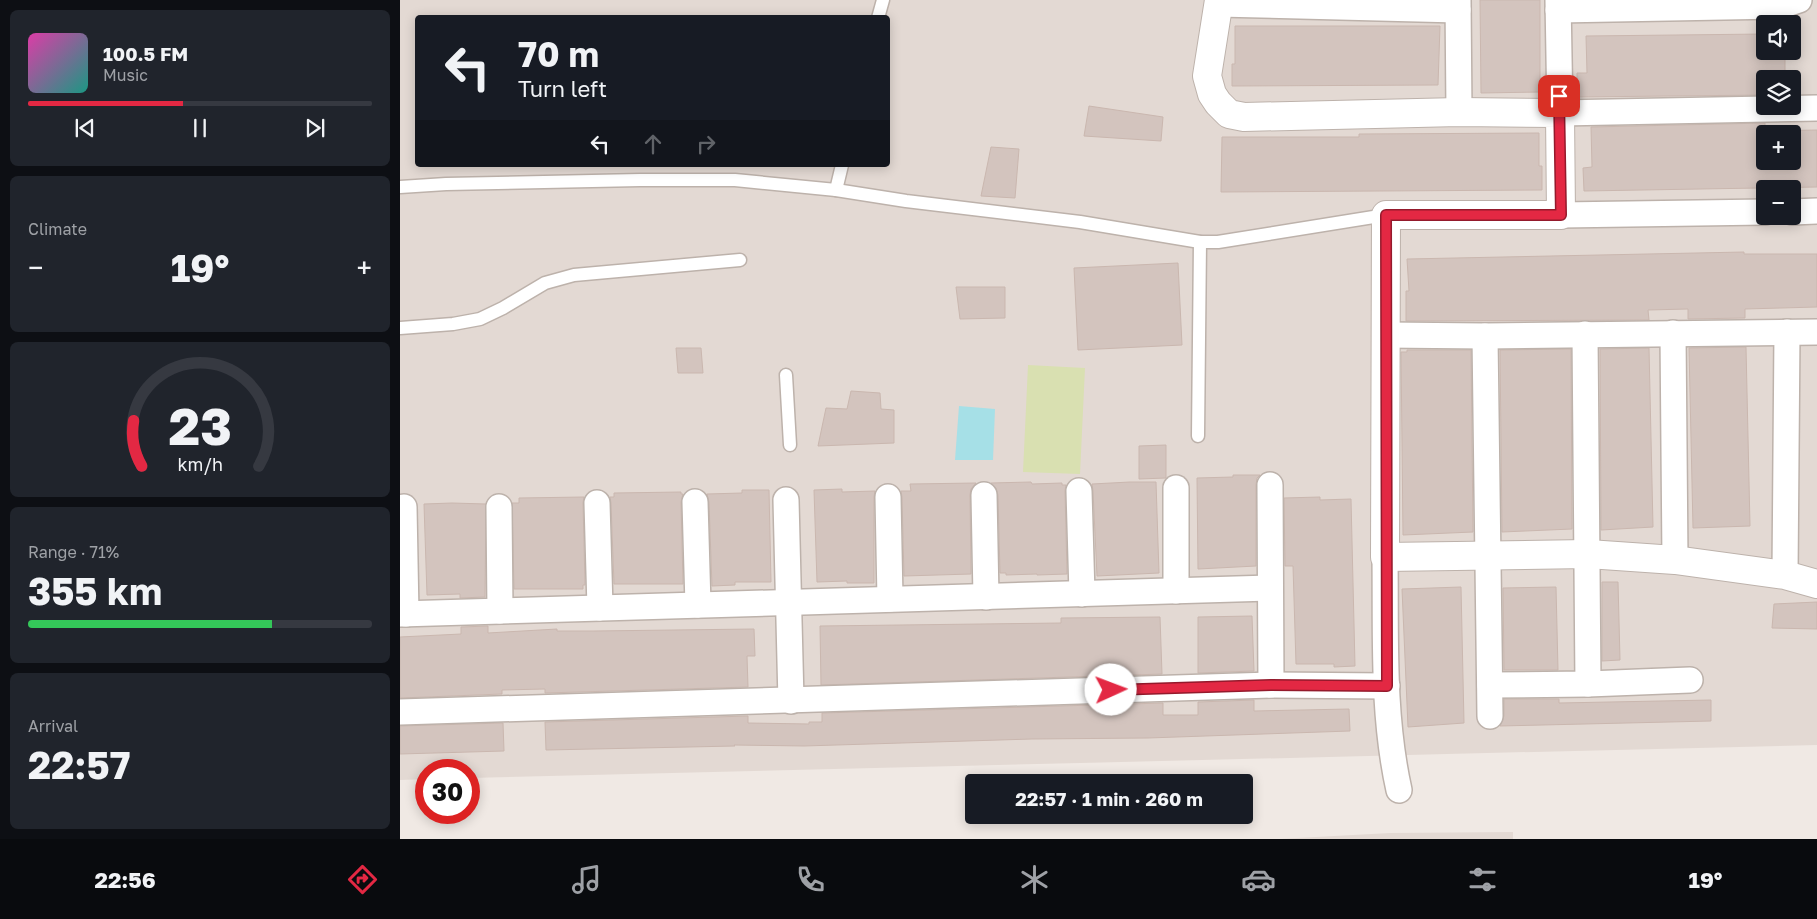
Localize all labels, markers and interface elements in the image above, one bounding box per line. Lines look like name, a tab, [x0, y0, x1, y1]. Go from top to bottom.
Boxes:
map controls	[1756, 15, 1801, 225]
button: sound	[1756, 15, 1801, 60]
text: 70 m	[518, 33, 599, 75]
icon: left	[435, 35, 500, 100]
text: 100.5 FM	[103, 42, 188, 65]
text: Music	[103, 65, 148, 85]
button: layers	[1756, 70, 1801, 115]
text: Turn left	[518, 75, 607, 102]
pin	[1538, 75, 1580, 117]
icon: arrive	[1545, 82, 1573, 110]
icon: previous	[71, 114, 99, 142]
icon: pause	[186, 114, 214, 142]
icon: next	[301, 114, 329, 142]
button: +	[1756, 125, 1801, 170]
icon: left	[586, 130, 614, 158]
icon: ahead	[639, 130, 667, 158]
icon: right	[692, 130, 720, 158]
button: −	[1756, 180, 1801, 225]
text: Climate	[28, 219, 87, 239]
text: 19°	[171, 245, 229, 290]
text: −	[28, 251, 43, 284]
text: +	[357, 251, 372, 284]
text: 23	[168, 394, 232, 456]
text: km/h	[177, 453, 223, 475]
text: Range · 71%	[28, 542, 119, 562]
text: 355 km	[28, 568, 162, 613]
position arrow	[1084, 663, 1136, 715]
text: Arrival	[28, 716, 78, 736]
text: 22:57	[28, 742, 130, 787]
speed limit sign: 30	[415, 759, 480, 824]
text: 22:57 · 1 min · 260 m	[1015, 787, 1203, 810]
icon: directions	[345, 862, 380, 897]
icon: music	[569, 862, 604, 897]
icon: phone	[793, 862, 828, 897]
icon: climate	[1017, 862, 1052, 897]
icon: car	[1241, 862, 1276, 897]
icon: filters	[1465, 862, 1500, 897]
text: 22:56	[94, 866, 156, 893]
text: 19°	[1689, 866, 1722, 893]

